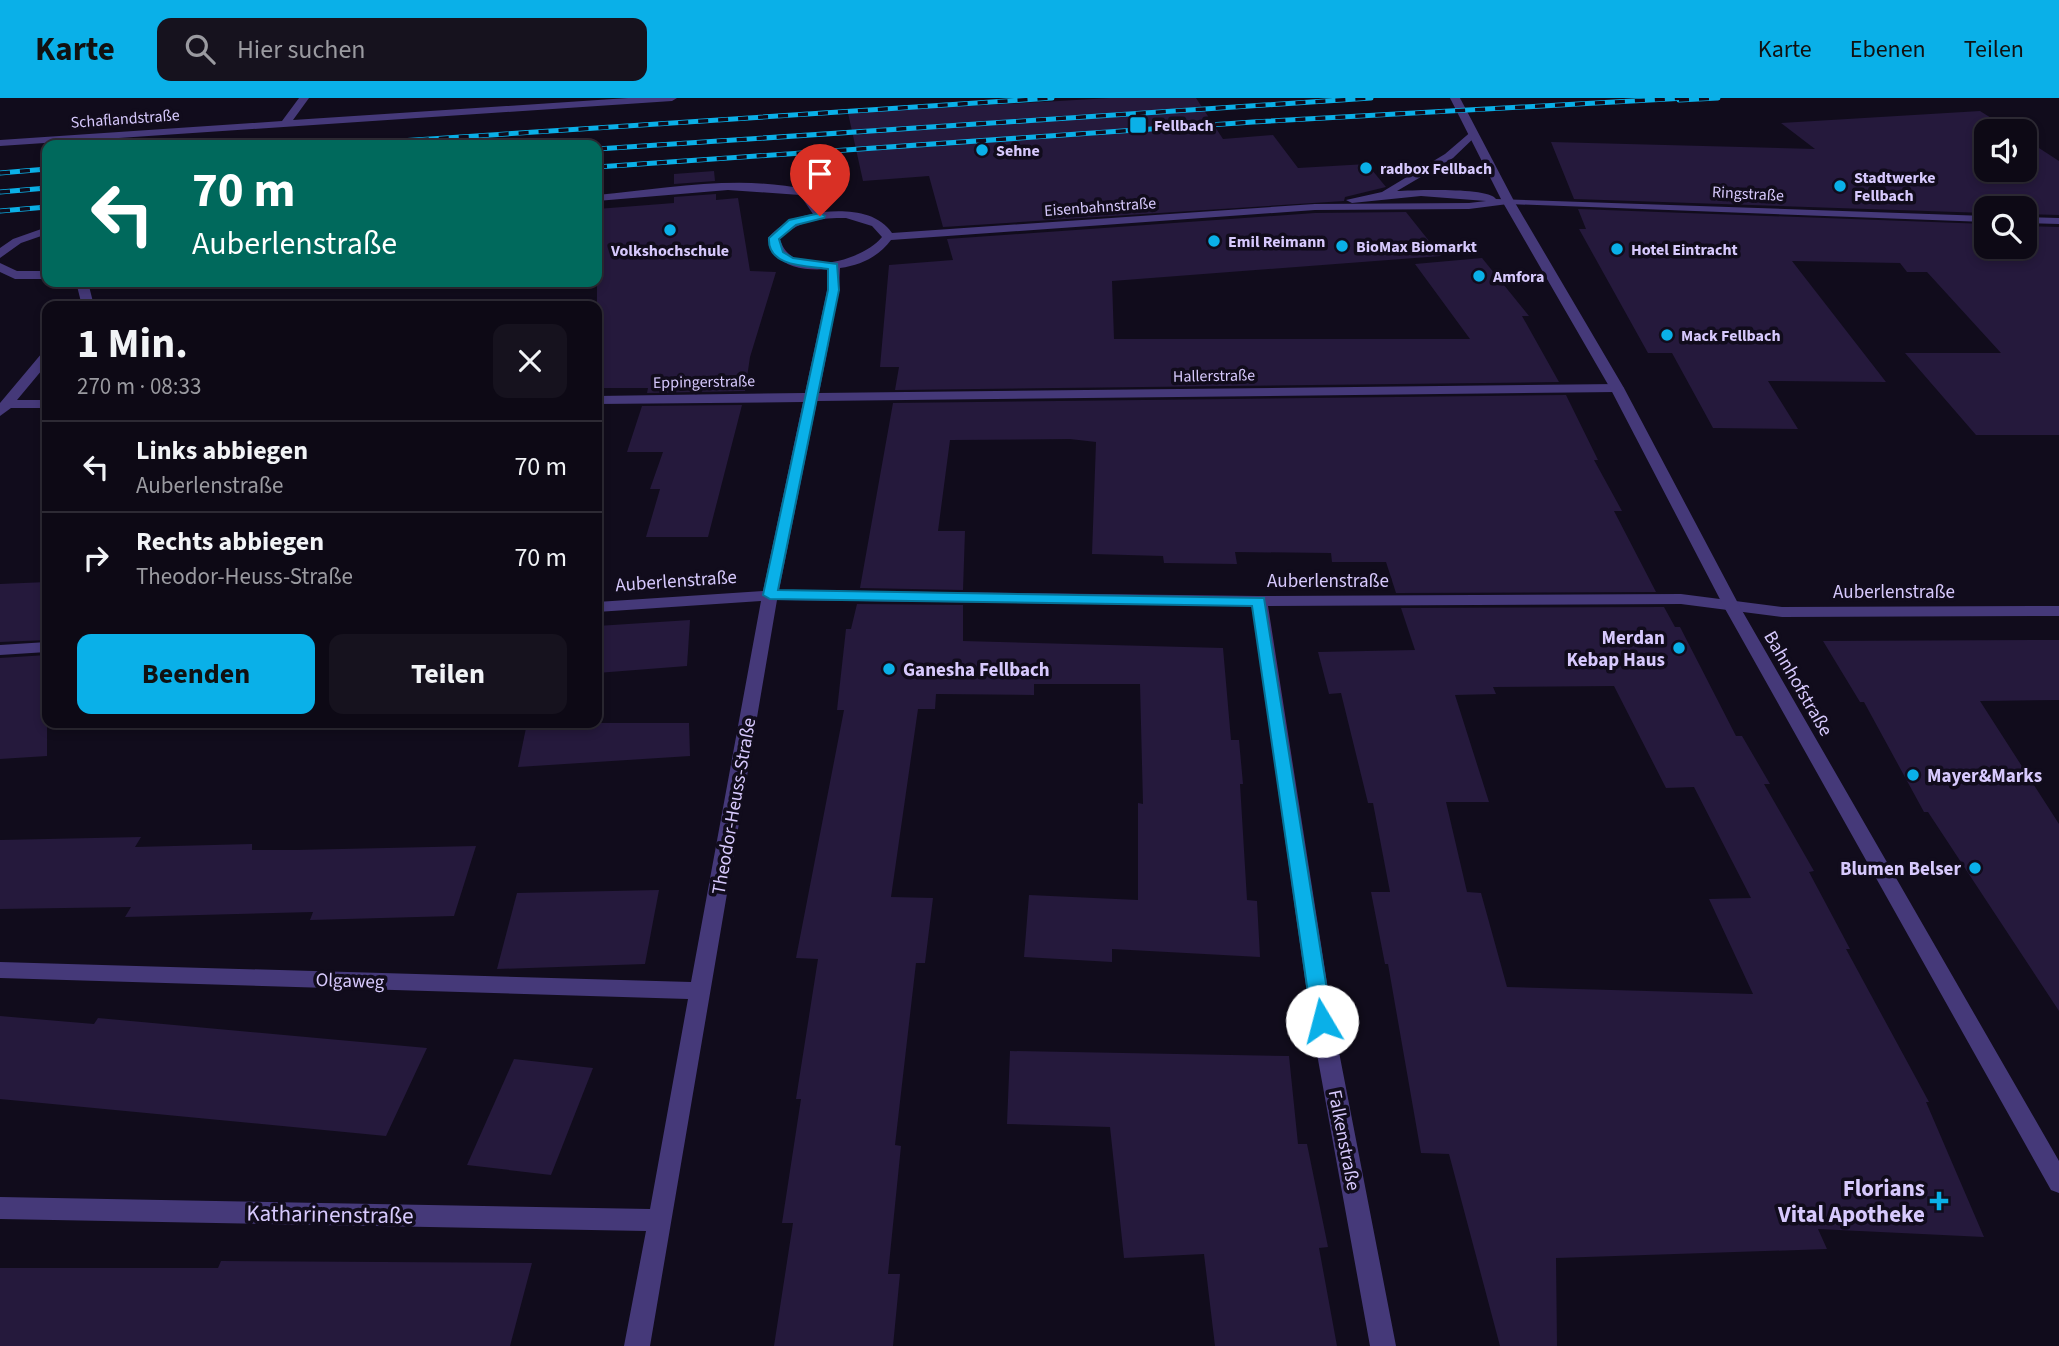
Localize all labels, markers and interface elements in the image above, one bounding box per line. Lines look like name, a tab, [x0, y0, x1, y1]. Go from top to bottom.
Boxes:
search box	[157, 18, 647, 81]
text: Karte	[35, 26, 115, 73]
icon: search	[181, 30, 219, 68]
text: Hier suchen	[237, 31, 366, 68]
text: Karte	[1758, 32, 1812, 67]
text: Ebenen	[1850, 32, 1926, 67]
text: Teilen	[1964, 32, 2024, 67]
street label: Schaflandstraße	[70, 104, 180, 134]
marker: Fellbach	[1128, 115, 1148, 135]
place label: Fellbach	[1154, 115, 1214, 137]
map controls	[1974, 119, 2037, 259]
button: sound	[1974, 119, 2037, 182]
place label: Sehne	[996, 140, 1040, 162]
marker: Sehne	[974, 142, 990, 158]
pin	[790, 144, 850, 216]
icon: arrive	[801, 155, 839, 193]
text: 70 m	[192, 156, 296, 226]
place label: radbox Fellbach	[1380, 158, 1492, 180]
marker: radbox Fellbach	[1358, 160, 1374, 176]
place label: Stadtwerke Fellbach	[1854, 167, 1936, 207]
icon: left	[77, 168, 168, 259]
marker: Stadtwerke Fellbach	[1832, 178, 1848, 194]
street label: Ringstraße	[1711, 181, 1785, 207]
street label: Eisenbahnstraße	[1043, 192, 1157, 222]
button: search	[1974, 196, 2037, 259]
text: Auberlenstraße	[192, 221, 397, 267]
marker: Volkshochschule	[662, 222, 678, 238]
place label: Emil Reimann	[1228, 231, 1325, 253]
marker: Emil Reimann	[1206, 233, 1222, 249]
place label: BioMax Biomarkt	[1356, 236, 1477, 258]
marker: BioMax Biomarkt	[1334, 238, 1350, 254]
place label: Hotel Eintracht	[1631, 239, 1738, 261]
place label: Volkshochschule	[610, 240, 729, 262]
marker: Hotel Eintracht	[1609, 241, 1625, 257]
place label: Amfora	[1492, 266, 1544, 288]
marker: Amfora	[1471, 268, 1487, 284]
text: 1 Min.	[77, 314, 188, 374]
button: close	[493, 324, 567, 398]
place label: Mack Fellbach	[1681, 325, 1781, 347]
marker: Mack Fellbach	[1659, 327, 1675, 343]
street label: Hallerstraße	[1173, 364, 1255, 388]
text: 270 m · 08:33	[77, 370, 201, 403]
street label: Eppingerstraße	[653, 370, 755, 394]
text: Links abbiegen	[136, 432, 308, 469]
icon: left	[77, 448, 115, 486]
text: 70 m	[514, 448, 567, 485]
text: Auberlenstraße	[136, 469, 283, 502]
text: Rechts abbiegen	[136, 523, 324, 560]
icon: right	[77, 539, 115, 577]
text: 70 m	[514, 539, 567, 576]
text: Theodor-Heuss-Straße	[136, 560, 353, 593]
street label: Auberlenstraße	[614, 564, 738, 599]
street label: Auberlenstraße	[1267, 568, 1389, 595]
street label: Auberlenstraße	[1833, 579, 1955, 606]
place label: Merdan Kebap Haus	[1566, 625, 1665, 674]
street label: Bahnhofstraße	[1757, 626, 1839, 741]
button: Beenden	[77, 634, 315, 714]
button: Teilen	[329, 634, 567, 714]
marker: Merdan Kebap Haus	[1671, 640, 1687, 656]
place label: Ganesha Fellbach	[903, 657, 1050, 684]
marker: Ganesha Fellbach	[881, 661, 897, 677]
street label: Theodor-Heuss-Straße	[706, 716, 763, 897]
place label: Mayer&Marks	[1927, 763, 2042, 790]
marker: Mayer&Marks	[1905, 767, 1921, 783]
place label: Blumen Belser	[1840, 856, 1961, 883]
marker: Blumen Belser	[1967, 860, 1983, 876]
street label: Olgaweg	[315, 967, 385, 996]
position arrow	[1285, 984, 1359, 1058]
street label: Falkenstraße	[1321, 1088, 1367, 1193]
place label: Florians Vital Apotheke	[1777, 1172, 1925, 1231]
marker: Florians Vital Apotheke	[1931, 1193, 1947, 1209]
street label: Katharinenstraße	[246, 1197, 414, 1232]

